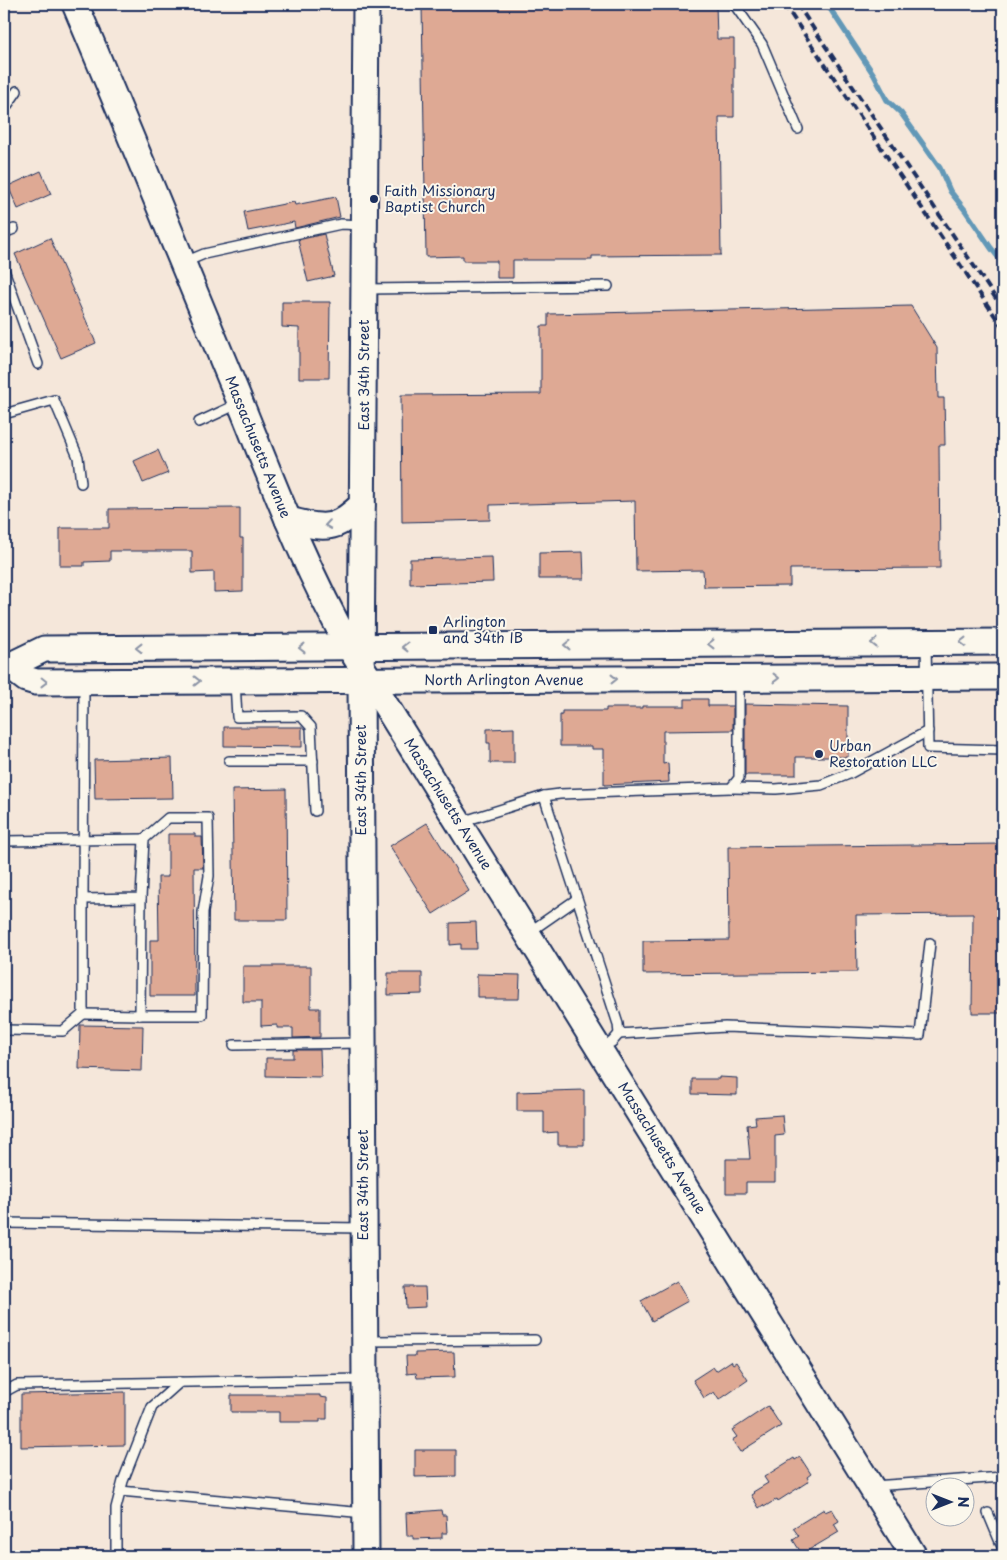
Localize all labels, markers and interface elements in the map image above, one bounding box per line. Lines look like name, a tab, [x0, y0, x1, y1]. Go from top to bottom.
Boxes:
place label: Faith Missionary Baptist Church	[384, 180, 496, 217]
marker: Faith Missionary Baptist Church	[368, 193, 380, 205]
street label: East 34th Street	[353, 319, 374, 431]
street label: Massachusetts Avenue	[220, 373, 297, 521]
one-way arrow	[323, 519, 331, 530]
place label: Arlington and 34th IB	[443, 611, 523, 648]
marker: Arlington and 34th IB	[427, 624, 439, 636]
one-way arrow	[959, 637, 966, 647]
one-way arrow	[869, 638, 877, 648]
one-way arrow	[707, 639, 714, 649]
one-way arrow	[563, 640, 570, 650]
one-way arrow	[400, 642, 408, 652]
one-way arrow	[135, 643, 143, 654]
one-way arrow	[297, 643, 305, 653]
street label: North Arlington Avenue	[424, 669, 584, 690]
one-way arrow	[773, 673, 781, 683]
one-way arrow	[610, 674, 618, 684]
one-way arrow	[40, 676, 48, 687]
one-way arrow	[193, 676, 201, 686]
street label: East 34th Street	[350, 724, 371, 836]
street label: Massachusetts Avenue	[399, 734, 498, 874]
place label: Urban Restoration LLC	[829, 735, 938, 772]
marker: Urban Restoration LLC	[813, 748, 825, 760]
street label: Massachusetts Avenue	[613, 1078, 712, 1218]
street label: East 34th Street	[352, 1129, 373, 1241]
north arrow	[924, 1478, 974, 1528]
text: N	[953, 1496, 974, 1508]

